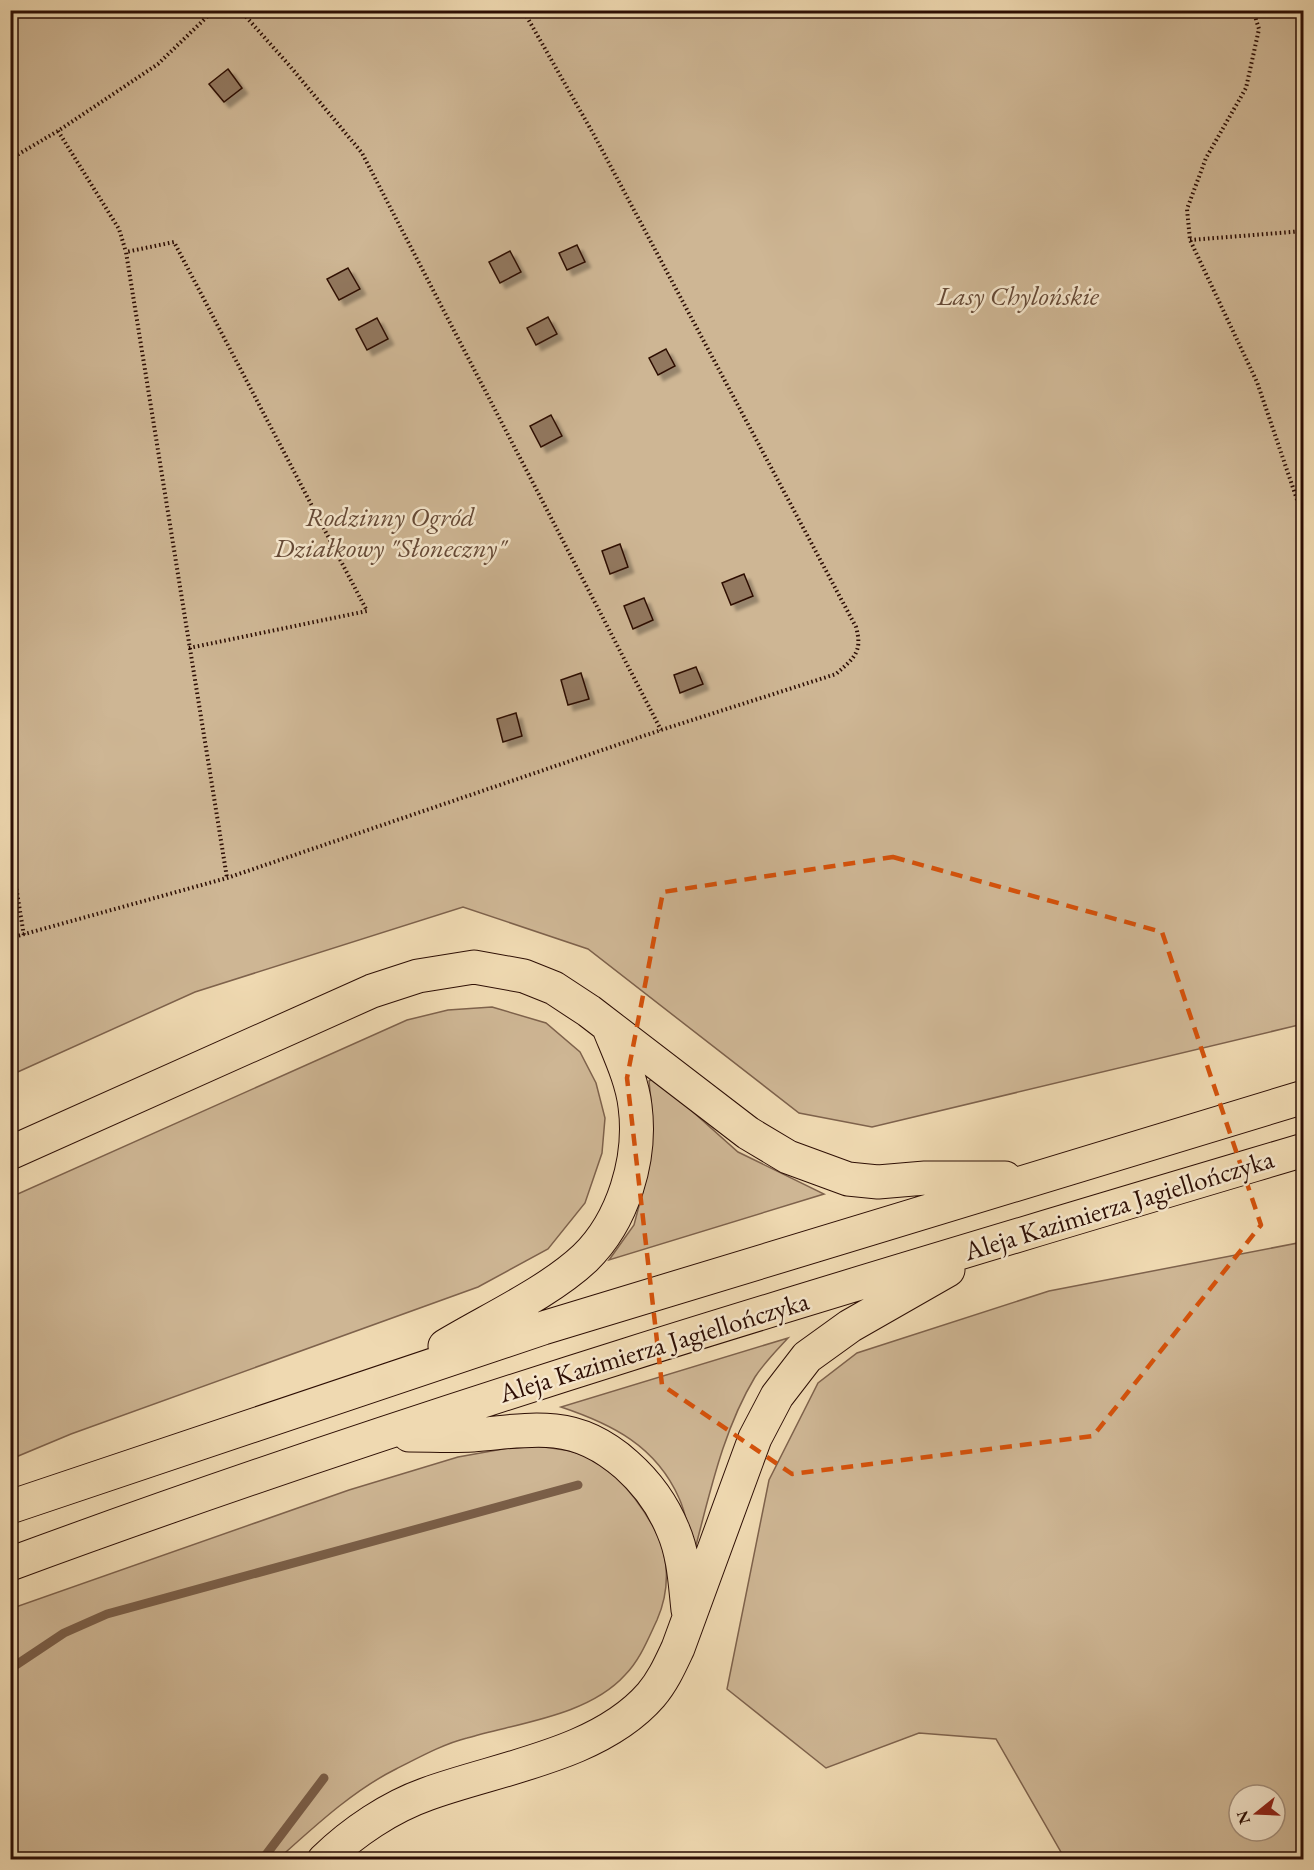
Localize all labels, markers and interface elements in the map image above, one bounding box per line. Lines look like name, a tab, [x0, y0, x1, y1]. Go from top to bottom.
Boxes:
park label: Lasy Chylońskie	[936, 278, 1100, 313]
park label: Rodzinny Ogród Działkowy "Słoneczny"	[273, 499, 509, 565]
street label: Aleja Kazimierza Jagiellończyka	[959, 1141, 1278, 1269]
street label: Aleja Kazimierza Jagiellończyka	[494, 1283, 813, 1411]
north arrow	[1227, 1783, 1287, 1843]
text: N	[1231, 1808, 1255, 1827]

